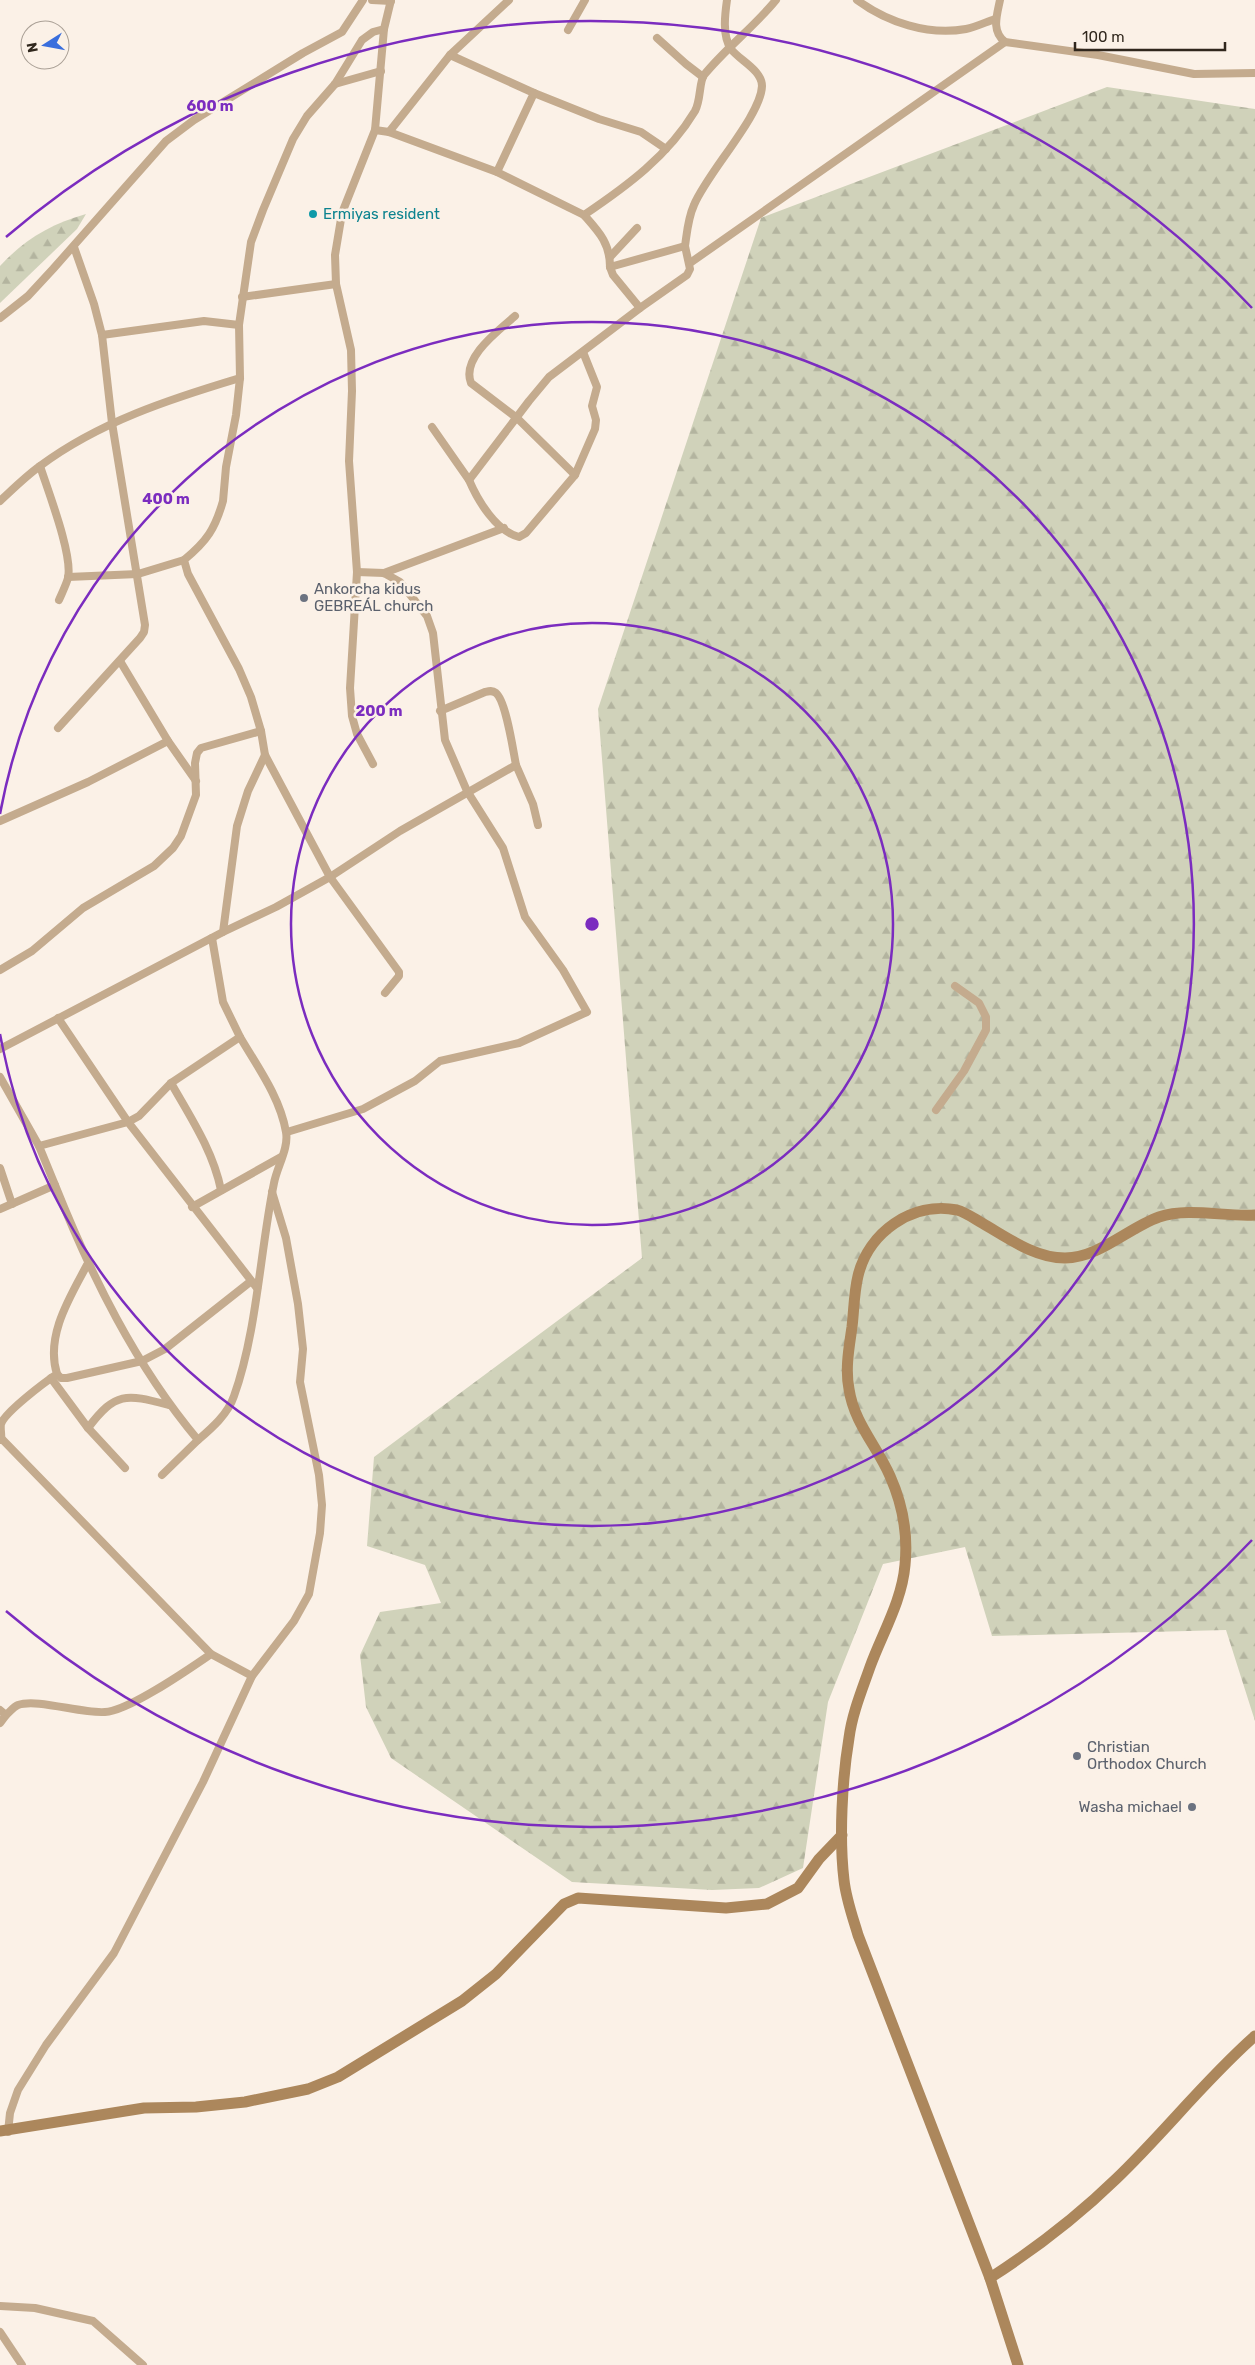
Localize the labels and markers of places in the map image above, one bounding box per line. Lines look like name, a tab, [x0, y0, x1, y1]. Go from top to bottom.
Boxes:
place label: Ermiyas resident	[323, 205, 440, 223]
marker: Ermiyas resident	[307, 208, 319, 220]
place label: Ankorcha kidus GEBREÁL church	[314, 580, 433, 615]
marker: Ankorcha kidus GEBREÁL church	[298, 592, 310, 604]
centre of rings	[583, 915, 601, 933]
place label: Christian Orthodox Church	[1087, 1738, 1207, 1773]
marker: Christian Orthodox Church	[1071, 1750, 1083, 1762]
place label: Washa michael	[1079, 1798, 1182, 1816]
marker: Washa michael	[1186, 1801, 1198, 1813]

